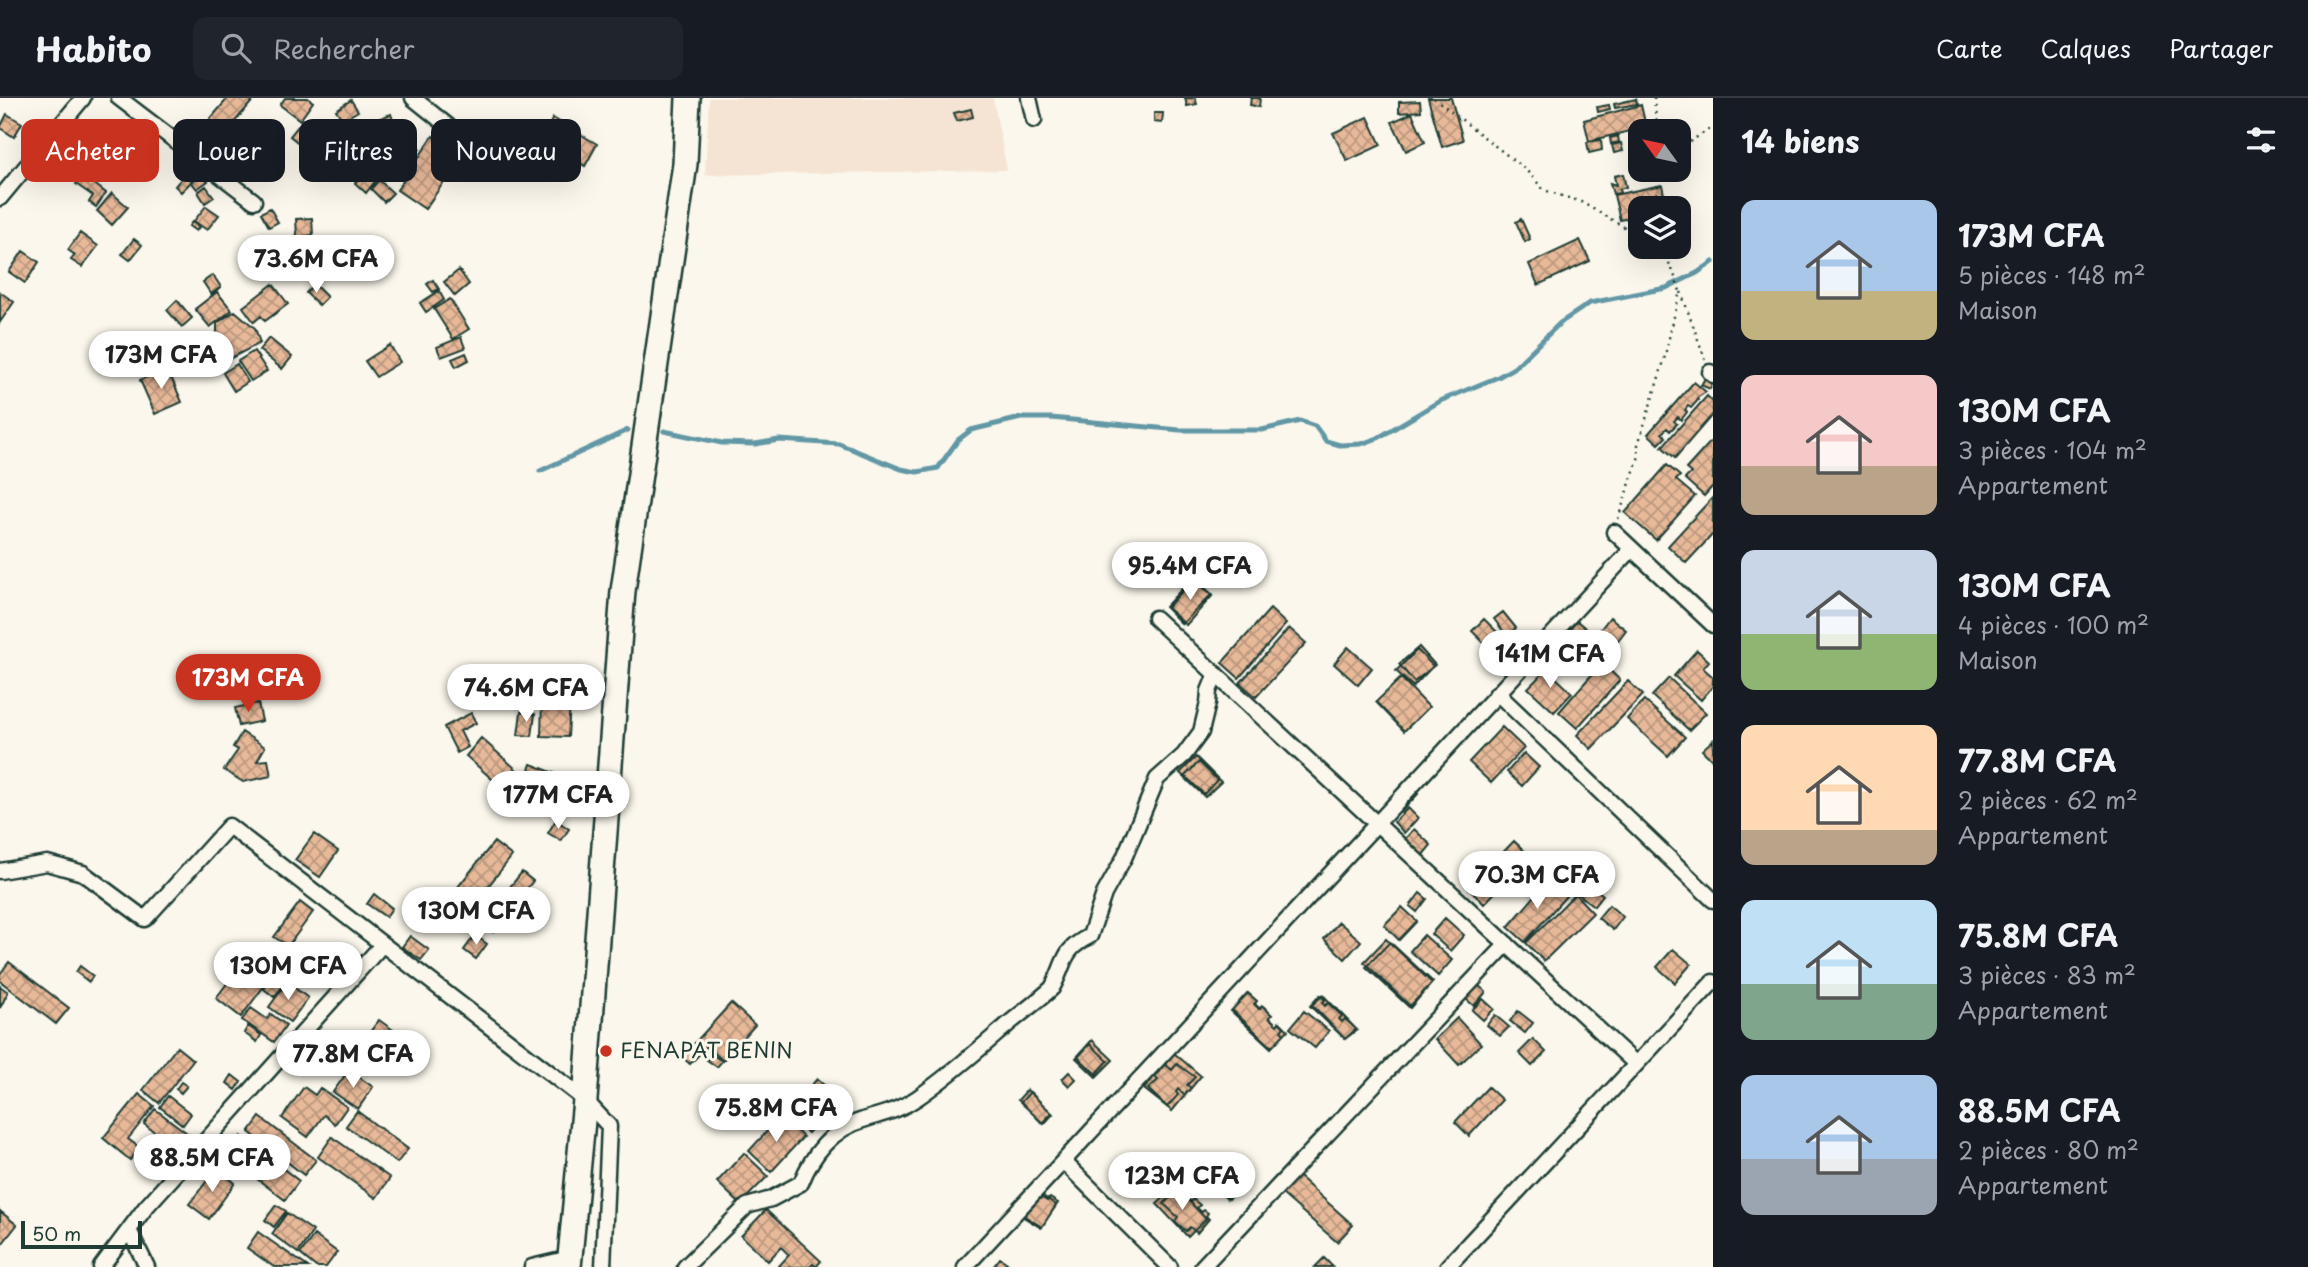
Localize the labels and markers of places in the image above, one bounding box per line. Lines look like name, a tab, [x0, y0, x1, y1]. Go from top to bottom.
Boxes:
pin: 73.6M CFA	[236, 236, 396, 295]
pin: 173M CFA	[89, 331, 233, 391]
pin: 95.4M CFA	[1110, 542, 1270, 602]
pin: 141M CFA	[1478, 630, 1622, 690]
pin: 173M CFA	[176, 654, 320, 714]
pin: 74.6M CFA	[446, 664, 606, 724]
pin: 177M CFA	[486, 772, 630, 831]
pin: 70.3M CFA	[1457, 852, 1617, 911]
pin: 130M CFA	[404, 888, 548, 947]
pin: 130M CFA	[216, 942, 360, 1002]
pin: 77.8M CFA	[273, 1030, 433, 1090]
place label: FENAPAT BENIN	[620, 1033, 793, 1065]
marker: FENAPAT BENIN	[598, 1043, 614, 1059]
pin: 75.8M CFA	[696, 1084, 856, 1144]
pin: 88.5M CFA	[132, 1134, 292, 1194]
pin: 123M CFA	[1110, 1152, 1254, 1212]

